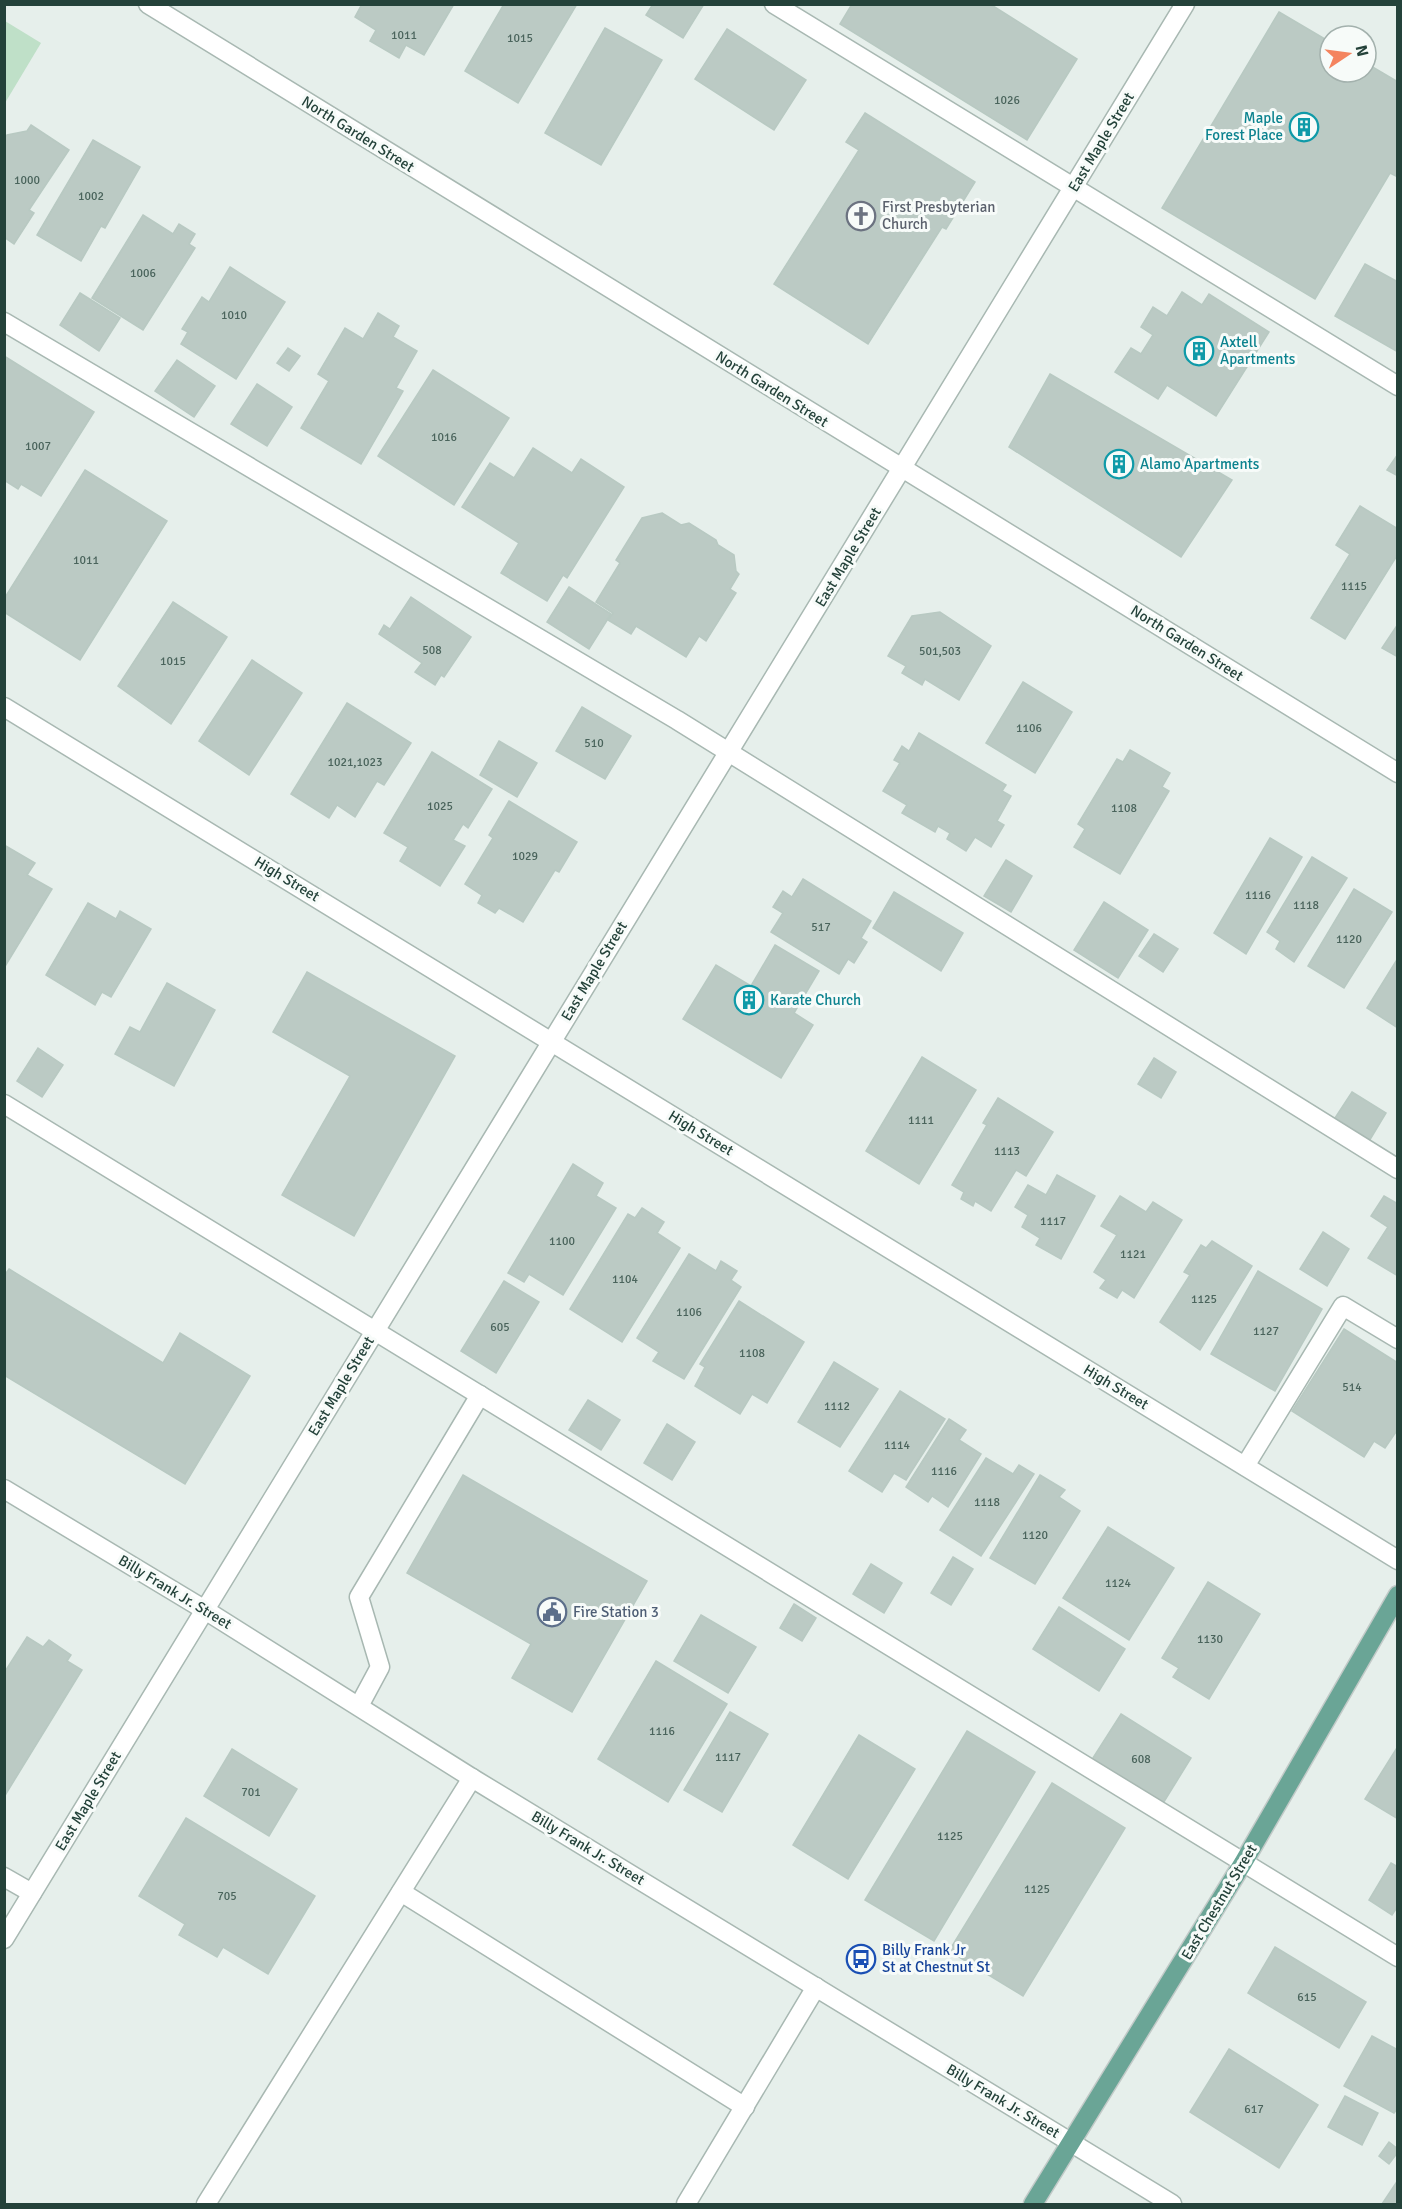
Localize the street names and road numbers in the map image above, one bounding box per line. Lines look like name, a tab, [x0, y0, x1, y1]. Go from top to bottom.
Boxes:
street label: East Maple Street	[1064, 89, 1138, 195]
street label: North Garden Street	[298, 92, 418, 176]
street label: North Garden Street	[712, 347, 832, 431]
street label: East Maple Street	[811, 504, 885, 610]
street label: North Garden Street	[1127, 601, 1247, 685]
street label: High Street	[251, 853, 323, 905]
street label: East Maple Street	[557, 918, 631, 1024]
street label: High Street	[665, 1107, 737, 1159]
street label: East Maple Street	[304, 1333, 378, 1439]
street label: High Street	[1080, 1361, 1152, 1413]
street label: Billy Frank Jr. Street	[115, 1551, 235, 1633]
street label: East Maple Street	[51, 1748, 125, 1854]
street label: Billy Frank Jr. Street	[528, 1807, 648, 1889]
street label: East Chestnut Street	[1177, 1841, 1261, 1963]
street label: Billy Frank Jr. Street	[943, 2060, 1063, 2142]

